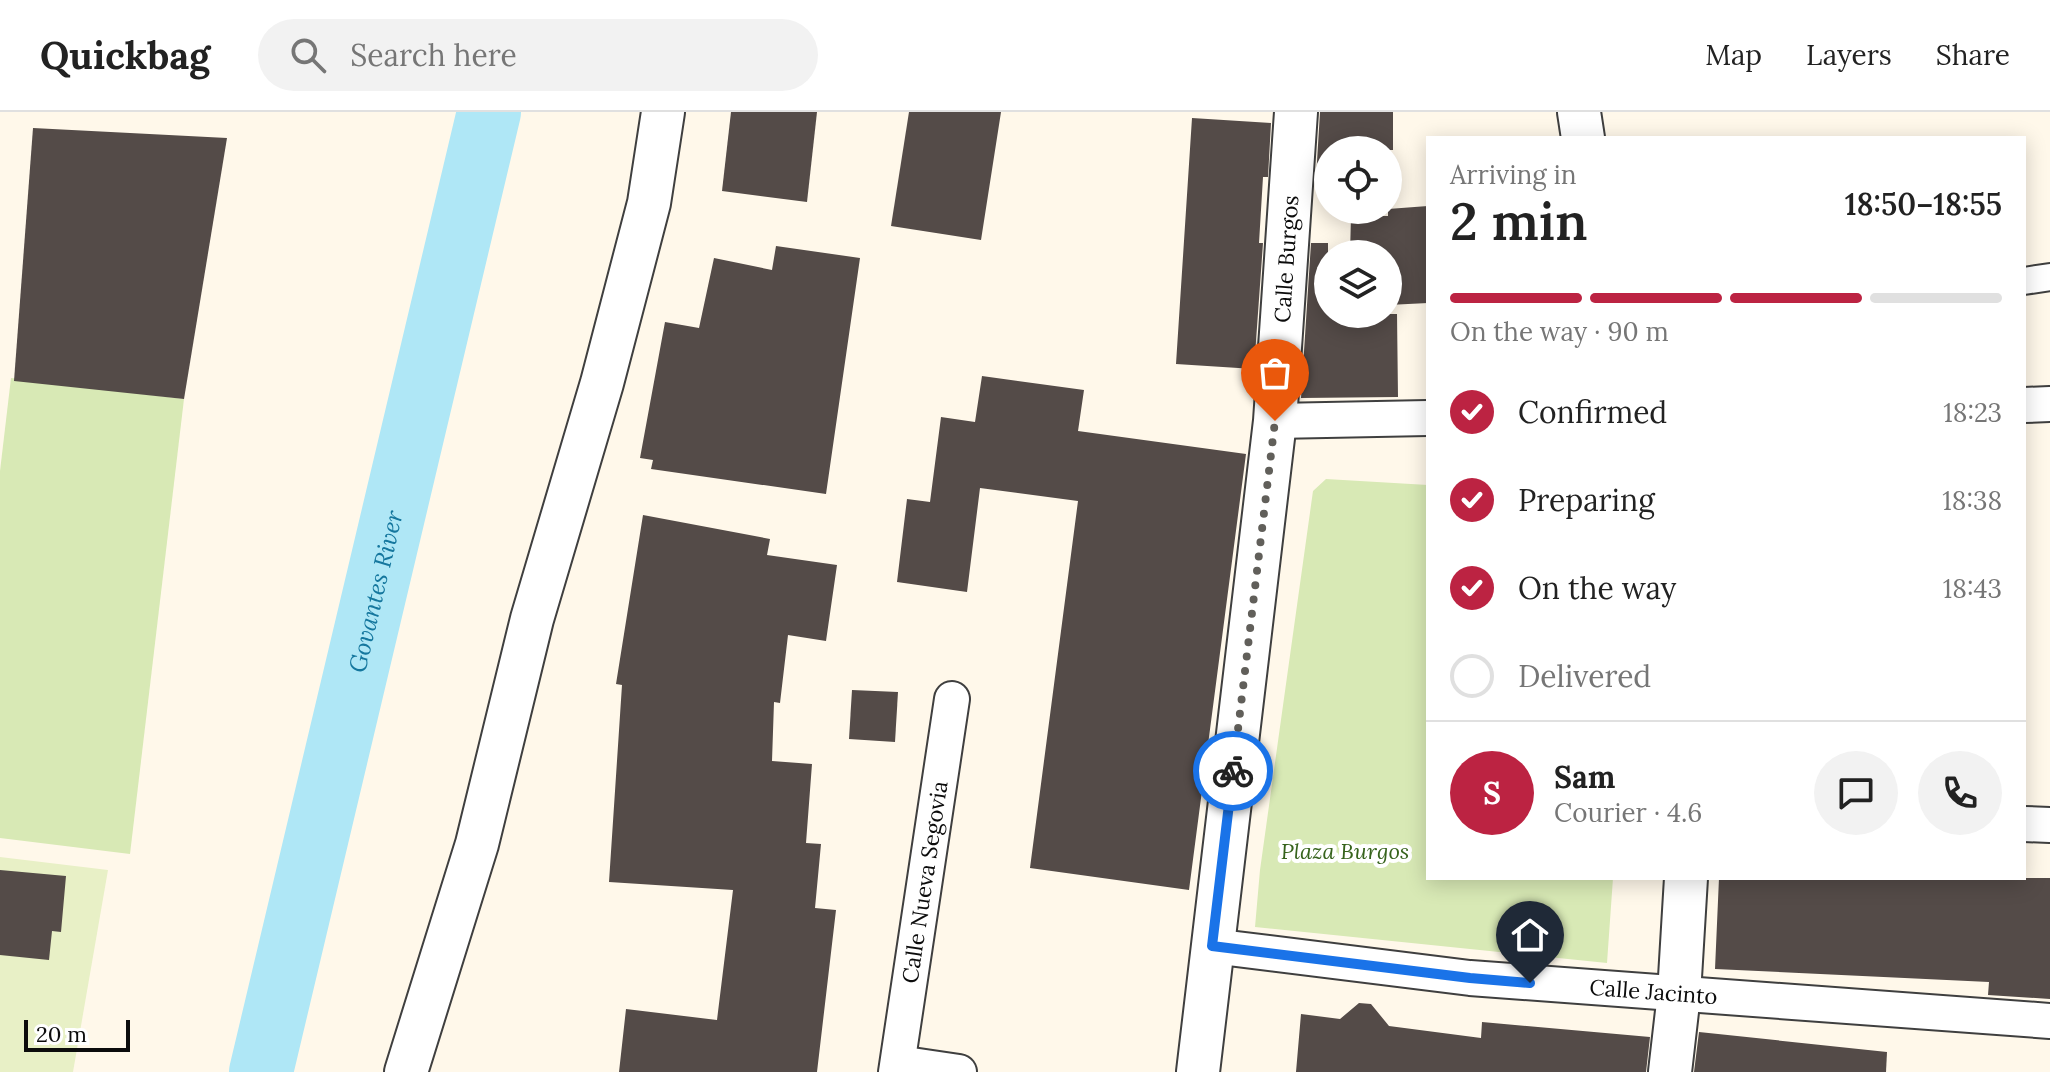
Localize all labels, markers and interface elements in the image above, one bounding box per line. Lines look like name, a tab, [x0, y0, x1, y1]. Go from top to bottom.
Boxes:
search box	[258, 19, 818, 91]
text: Quickbag	[40, 31, 210, 79]
icon: search	[286, 33, 330, 77]
text: Search here	[350, 36, 517, 74]
text: Map	[1705, 37, 1762, 73]
text: Layers	[1806, 37, 1892, 73]
text: Share	[1936, 37, 2010, 73]
map controls	[1314, 136, 1402, 328]
button: locate	[1314, 136, 1402, 224]
text: Arriving in	[1450, 158, 1577, 191]
text: 18:50–18:55	[1845, 185, 2002, 223]
text: 2 min	[1450, 188, 1588, 254]
street label: Calle Burgos	[1268, 194, 1304, 324]
button: layers	[1314, 240, 1402, 328]
text: On the way · 90 m	[1450, 315, 1669, 348]
pin	[1241, 339, 1309, 421]
icon: bag	[1253, 351, 1297, 395]
icon: check	[1450, 390, 1494, 434]
text: Confirmed	[1518, 393, 1667, 431]
text: 18:23	[1943, 396, 2002, 429]
icon: check	[1450, 478, 1494, 522]
text: Preparing	[1518, 481, 1655, 519]
text: 18:38	[1942, 484, 2002, 517]
water label: Govantes River	[341, 507, 409, 676]
icon: check	[1450, 566, 1494, 610]
text: On the way	[1518, 569, 1676, 607]
text: 18:43	[1943, 572, 2002, 605]
text: Delivered	[1518, 657, 1651, 695]
courier	[1193, 731, 1273, 811]
icon: bike	[1211, 749, 1255, 793]
button: chat	[1814, 751, 1898, 835]
button: phone	[1918, 751, 2002, 835]
text: Sam	[1554, 758, 1615, 796]
text: S	[1483, 774, 1501, 812]
street label: Calle Nueva Segovia	[896, 779, 954, 985]
text: Courier · 4.6	[1554, 796, 1702, 829]
park label: Plaza Burgos	[1281, 837, 1409, 865]
pin	[1496, 901, 1564, 983]
icon: home	[1508, 913, 1552, 957]
street label: Calle Jacinto	[1589, 973, 1718, 1010]
scale bar	[24, 1016, 130, 1052]
text: 20 m	[36, 1020, 87, 1048]

